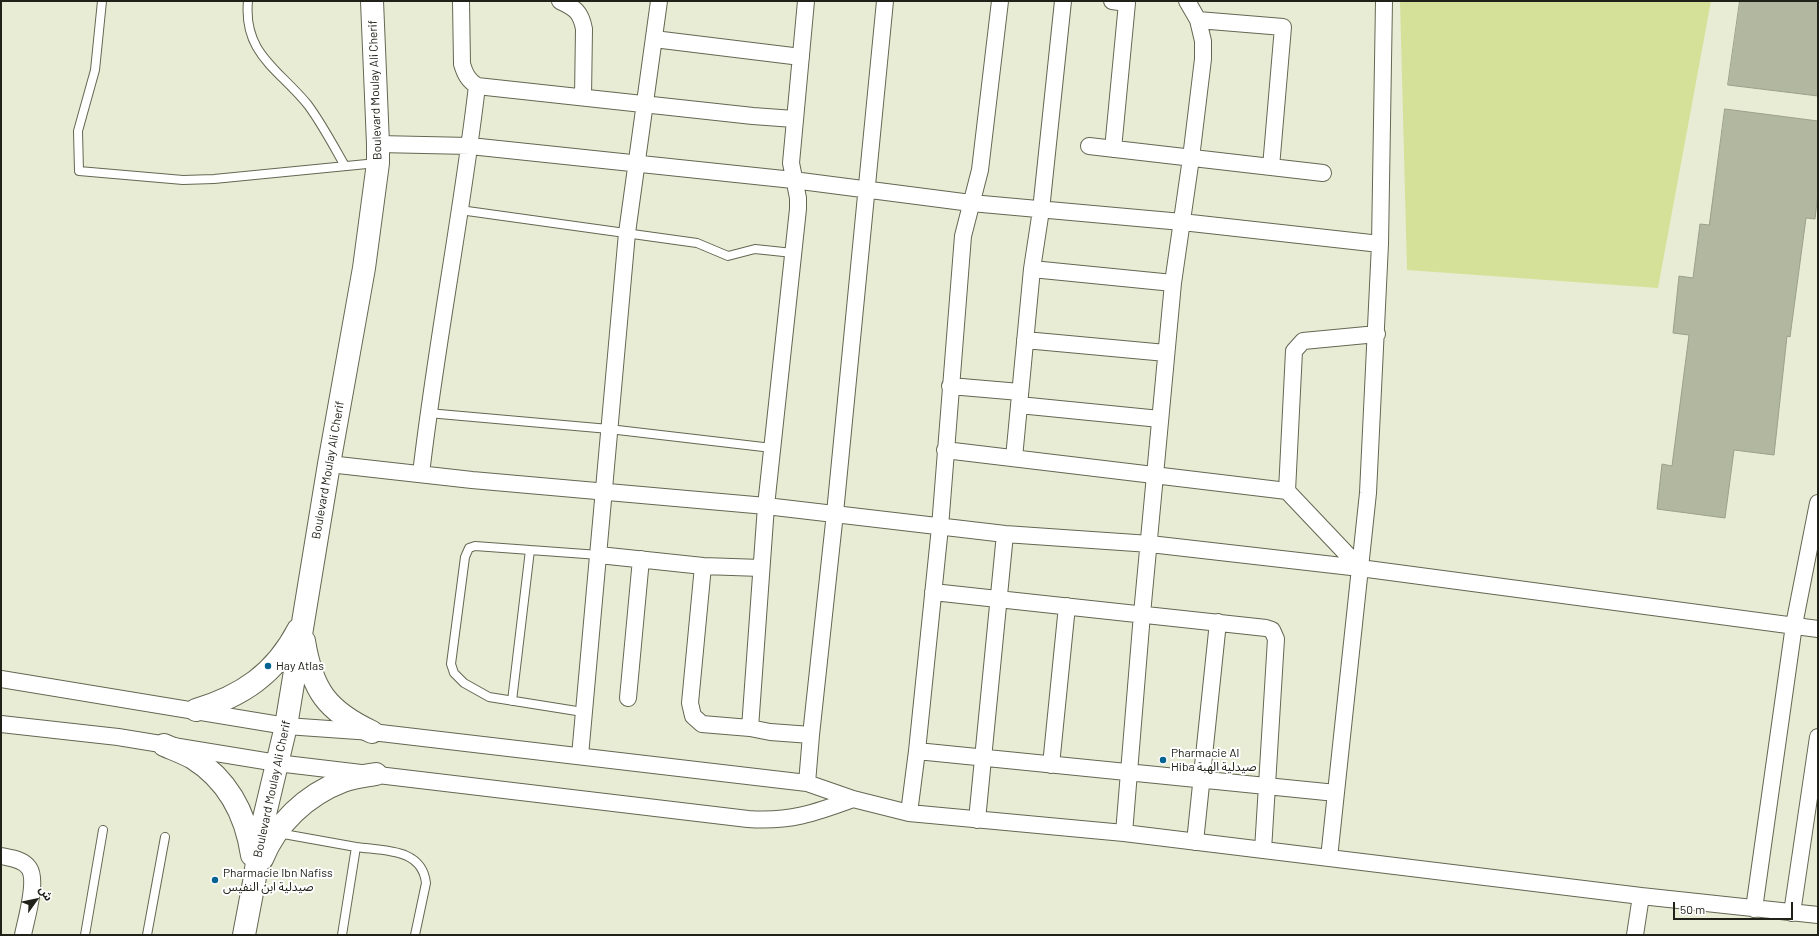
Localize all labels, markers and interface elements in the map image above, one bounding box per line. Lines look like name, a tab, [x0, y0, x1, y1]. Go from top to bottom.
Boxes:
street label: Boulevard Moulay Ali Cherif	[365, 20, 385, 160]
street label: Boulevard Moulay Ali Cherif	[309, 400, 347, 540]
place label: Hay Atlas	[276, 659, 324, 673]
marker: Hay Atlas	[263, 661, 273, 671]
street label: Boulevard Moulay Ali Cherif	[250, 719, 294, 859]
place label: Pharmacie Al Hiba صيدلية الهبة	[1171, 746, 1257, 774]
marker: Pharmacie Al Hiba صيدلية الهبة	[1158, 755, 1168, 765]
place label: Pharmacie Ibn Nafiss صيدلية ابن النفيس	[223, 866, 333, 894]
marker: Pharmacie Ibn Nafiss صيدلية ابن النفيس	[210, 875, 220, 885]
north arrow	[16, 880, 56, 920]
text: ش	[37, 883, 56, 903]
scale bar	[1675, 894, 1795, 920]
text: 50 m	[1680, 902, 1705, 916]

